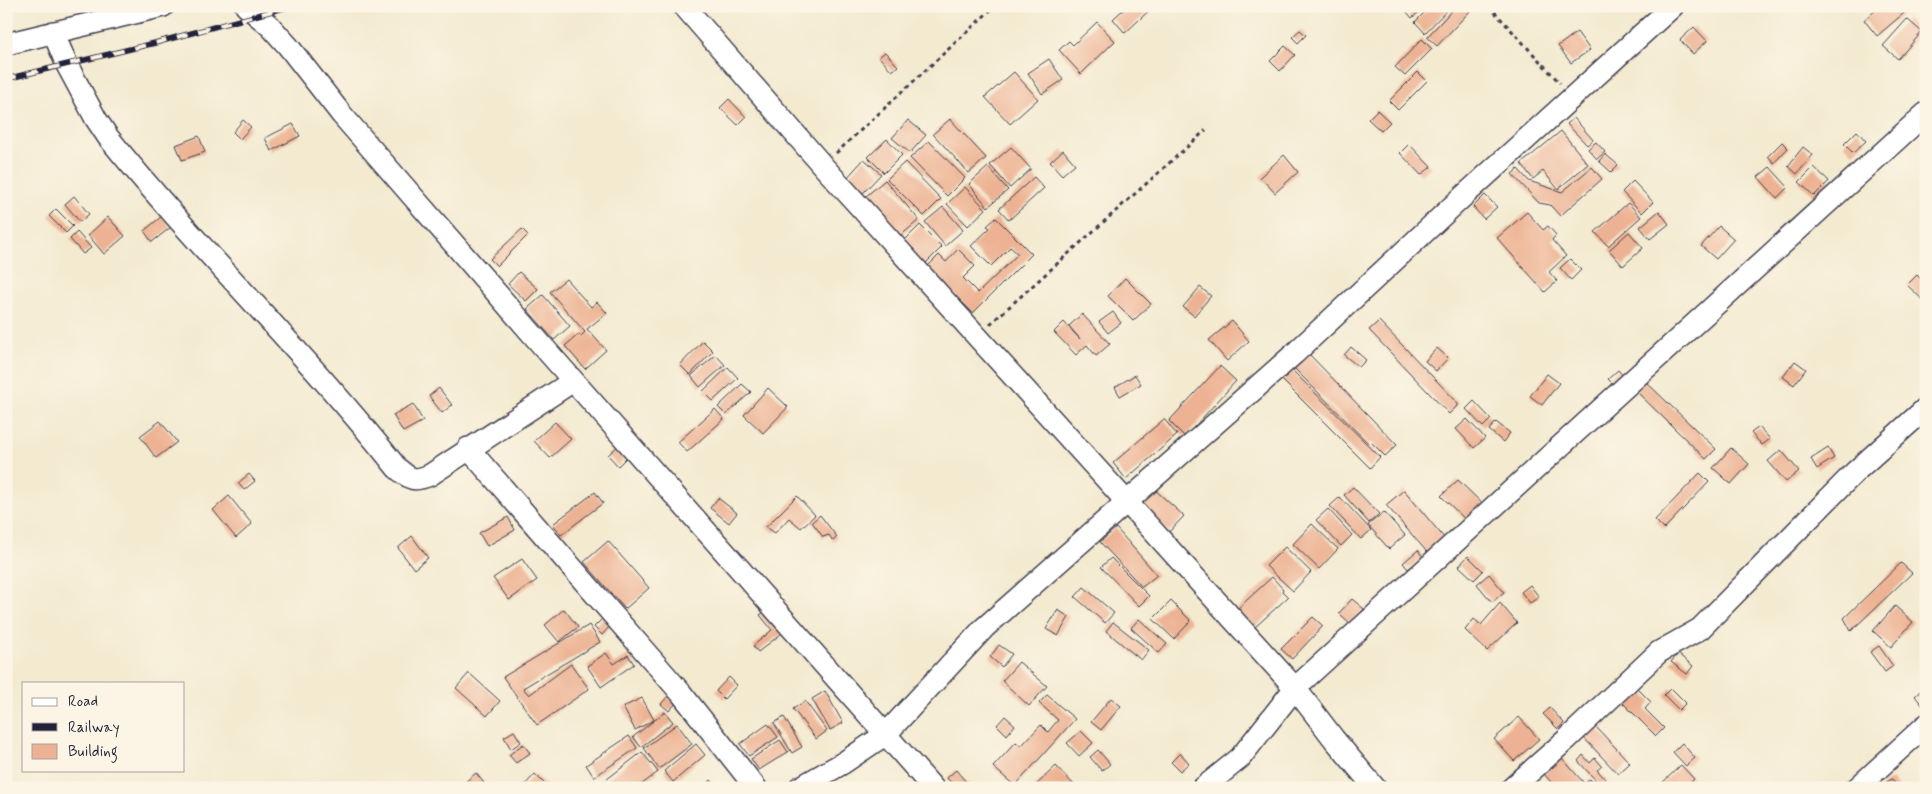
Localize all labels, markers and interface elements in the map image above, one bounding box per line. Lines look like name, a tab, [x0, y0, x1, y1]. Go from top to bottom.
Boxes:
legend	[22, 682, 185, 772]
text: Road	[68, 692, 98, 712]
text: Railway	[68, 718, 120, 738]
text: Building	[68, 742, 118, 763]

